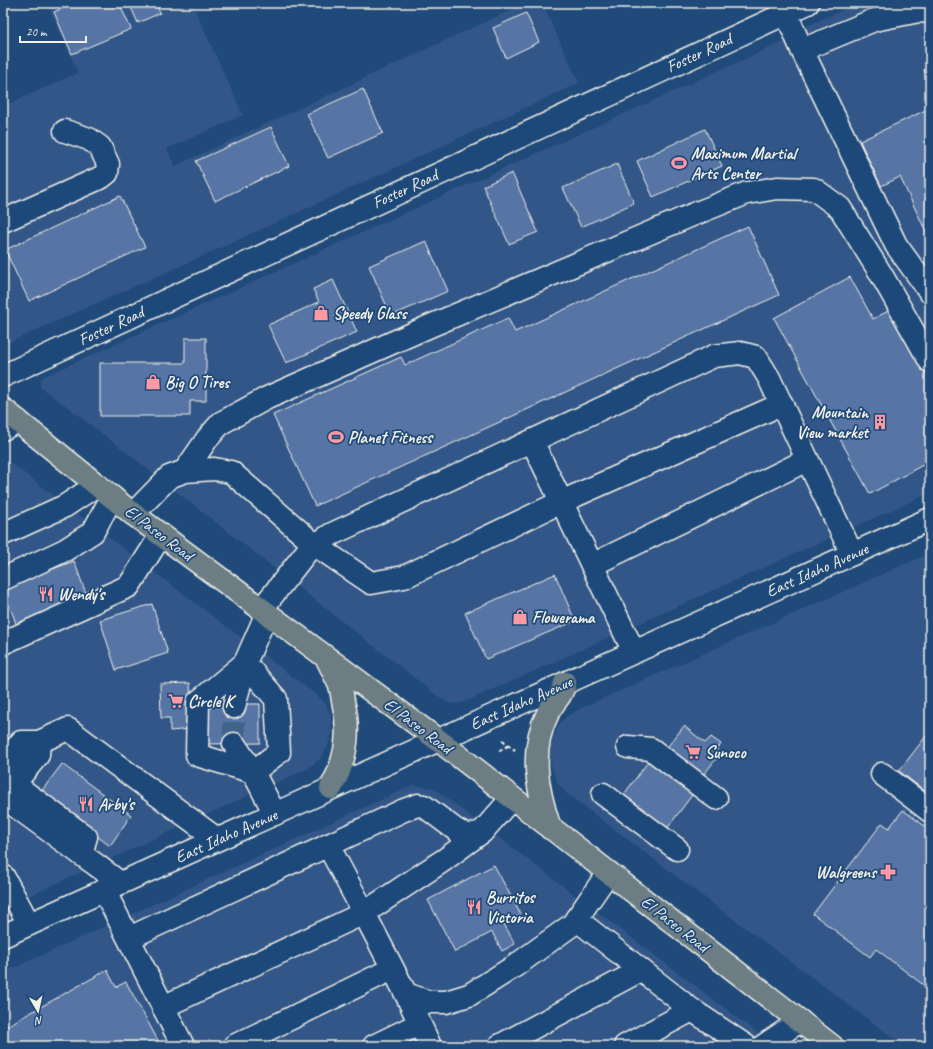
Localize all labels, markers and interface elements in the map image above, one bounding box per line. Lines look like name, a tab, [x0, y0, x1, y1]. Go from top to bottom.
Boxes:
scale bar	[20, 18, 86, 44]
text: 20 m	[26, 24, 48, 40]
street label: Foster Road	[663, 28, 737, 77]
place label: Maximum Martial Arts Center	[691, 143, 799, 184]
sports icon: Maximum Martial Arts Center	[670, 154, 688, 172]
street label: Foster Road	[369, 164, 443, 213]
street label: Foster Road	[75, 301, 149, 350]
place label: Speedy Glass	[333, 303, 409, 324]
shop icon: Speedy Glass	[312, 304, 330, 322]
place label: Big O Tires	[165, 372, 231, 393]
shop icon: Big O Tires	[144, 373, 162, 391]
place label: Mountain View market	[796, 402, 870, 443]
building icon: Mountain View market	[871, 413, 889, 431]
place label: Planet Fitness	[348, 427, 434, 448]
sports icon: Planet Fitness	[327, 428, 345, 446]
street label: El Paseo Road	[121, 501, 199, 567]
street label: East Idaho Avenue	[763, 538, 873, 602]
place label: Wendy's	[58, 584, 107, 605]
restaurant icon: Wendy's	[37, 585, 55, 603]
place label: Flowerama	[532, 607, 596, 628]
shop icon: Flowerama	[511, 608, 529, 626]
street label: East Idaho Avenue	[467, 671, 577, 735]
place label: Circle K	[188, 691, 236, 712]
supermarket icon: Circle K	[167, 692, 185, 710]
street label: El Paseo Road	[380, 694, 458, 760]
place label: Sunoco	[705, 742, 747, 763]
supermarket icon: Sunoco	[684, 743, 702, 761]
place label: Arby's	[98, 794, 136, 815]
restaurant icon: Arby's	[77, 795, 95, 813]
street label: East Idaho Avenue	[172, 804, 282, 868]
place label: Walgreens	[816, 862, 878, 883]
pharmacy icon: Walgreens	[879, 863, 897, 881]
place label: Burritos Victoria	[486, 887, 537, 928]
street label: El Paseo Road	[637, 891, 715, 958]
restaurant icon: Burritos Victoria	[465, 898, 483, 916]
north arrow	[18, 991, 58, 1031]
text: N	[33, 1013, 44, 1029]

